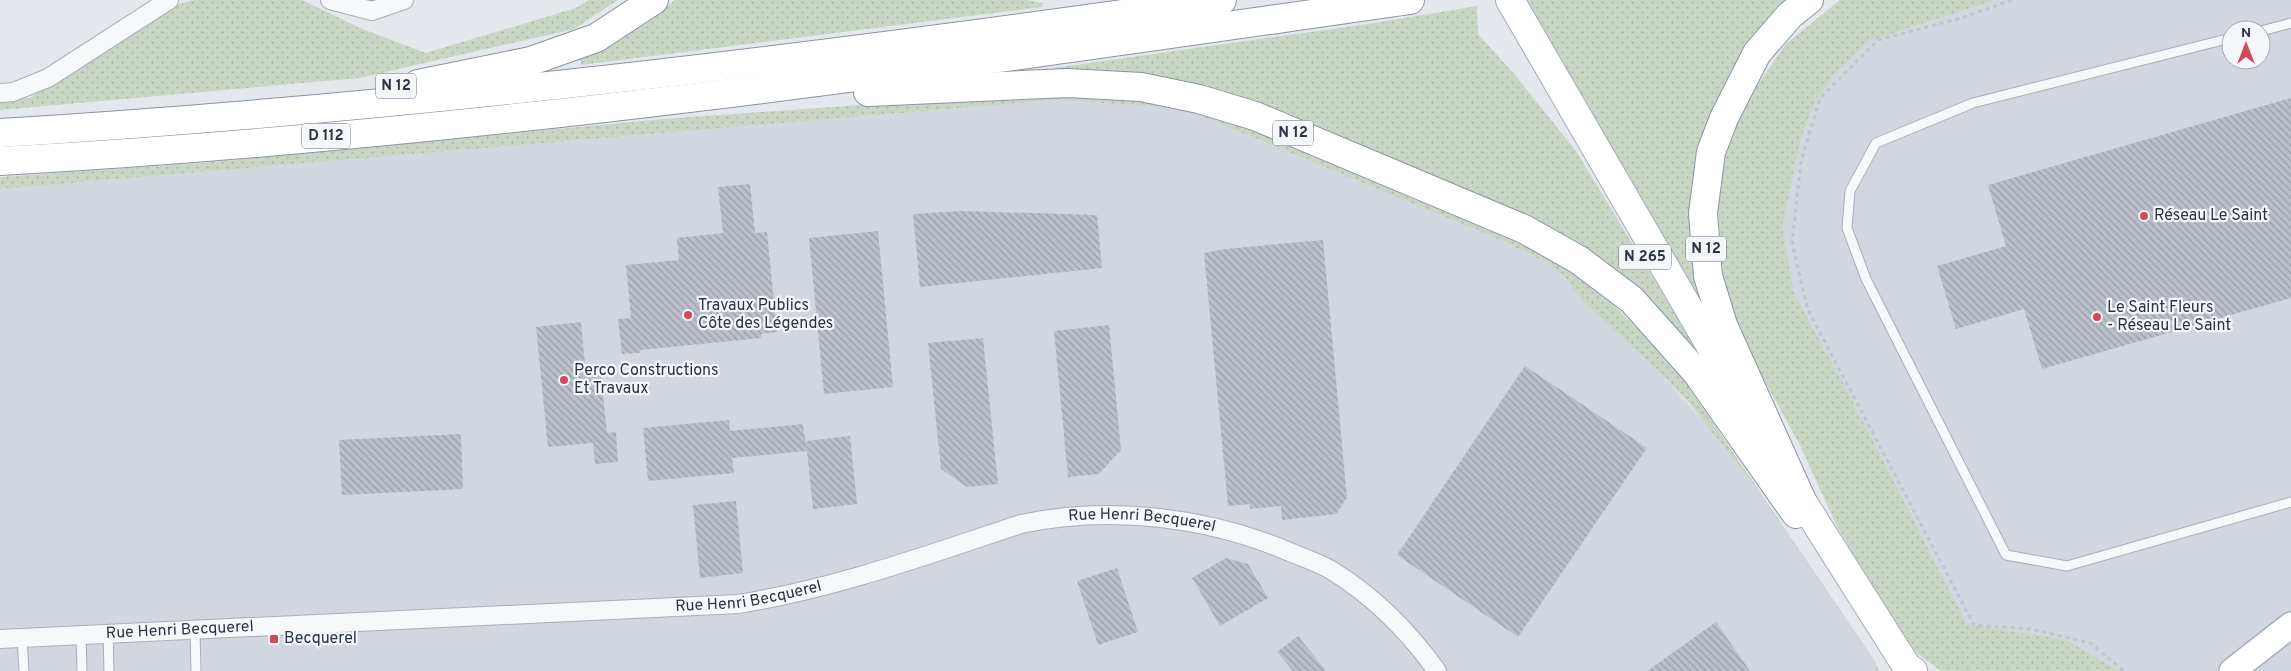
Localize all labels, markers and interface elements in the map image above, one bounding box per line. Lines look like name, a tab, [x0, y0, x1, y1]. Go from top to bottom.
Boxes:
north arrow	[2221, 20, 2271, 70]
text: N	[2241, 25, 2251, 42]
road number: N 12	[376, 74, 416, 98]
road number: N 12	[1273, 120, 1313, 146]
road number: D 112	[302, 124, 350, 148]
place label: Réseau Le Saint	[2154, 206, 2268, 226]
marker: Réseau Le Saint	[2138, 210, 2150, 222]
road number: N 12	[1686, 236, 1726, 262]
road number: N 265	[1619, 244, 1671, 270]
place label: Travaux Publics Côte des Légendes	[698, 296, 833, 334]
place label: Le Saint Fleurs - Réseau Le Saint	[2107, 298, 2231, 336]
marker: Travaux Publics Côte des Légendes	[682, 309, 694, 321]
marker: Le Saint Fleurs - Réseau Le Saint	[2091, 311, 2103, 323]
place label: Perco Constructions Et Travaux	[574, 361, 719, 399]
marker: Perco Constructions Et Travaux	[558, 374, 570, 386]
street label: Rue Henri Becquerel	[1067, 505, 1217, 537]
street label: Rue Henri Becquerel	[675, 577, 824, 617]
street label: Rue Henri Becquerel	[105, 617, 254, 644]
place label: Becquerel	[284, 629, 357, 649]
marker: Becquerel	[268, 633, 280, 645]

